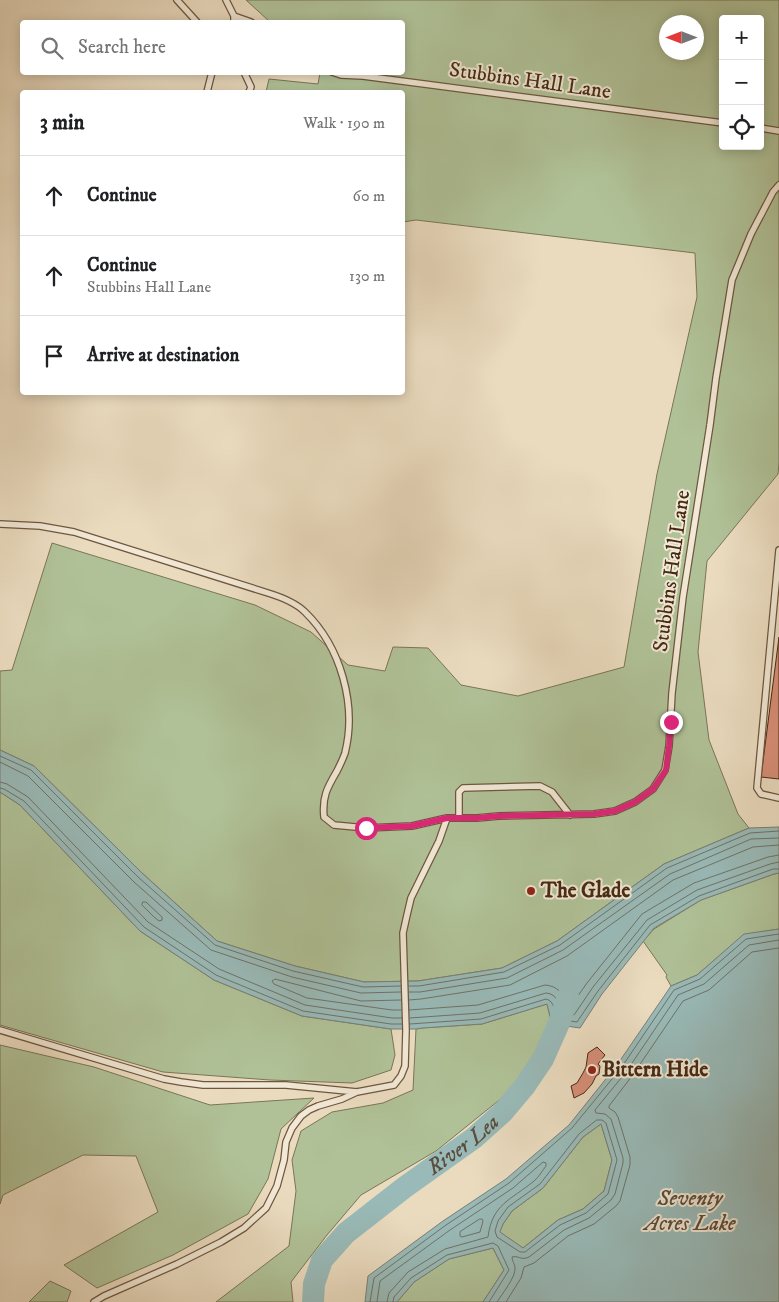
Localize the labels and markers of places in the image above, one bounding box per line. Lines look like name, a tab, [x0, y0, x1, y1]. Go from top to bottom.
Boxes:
place label: The Glade	[540, 878, 630, 904]
marker: The Glade	[525, 885, 537, 897]
place label: Bittern Hide	[602, 1057, 708, 1083]
marker: Bittern Hide	[586, 1064, 598, 1076]

